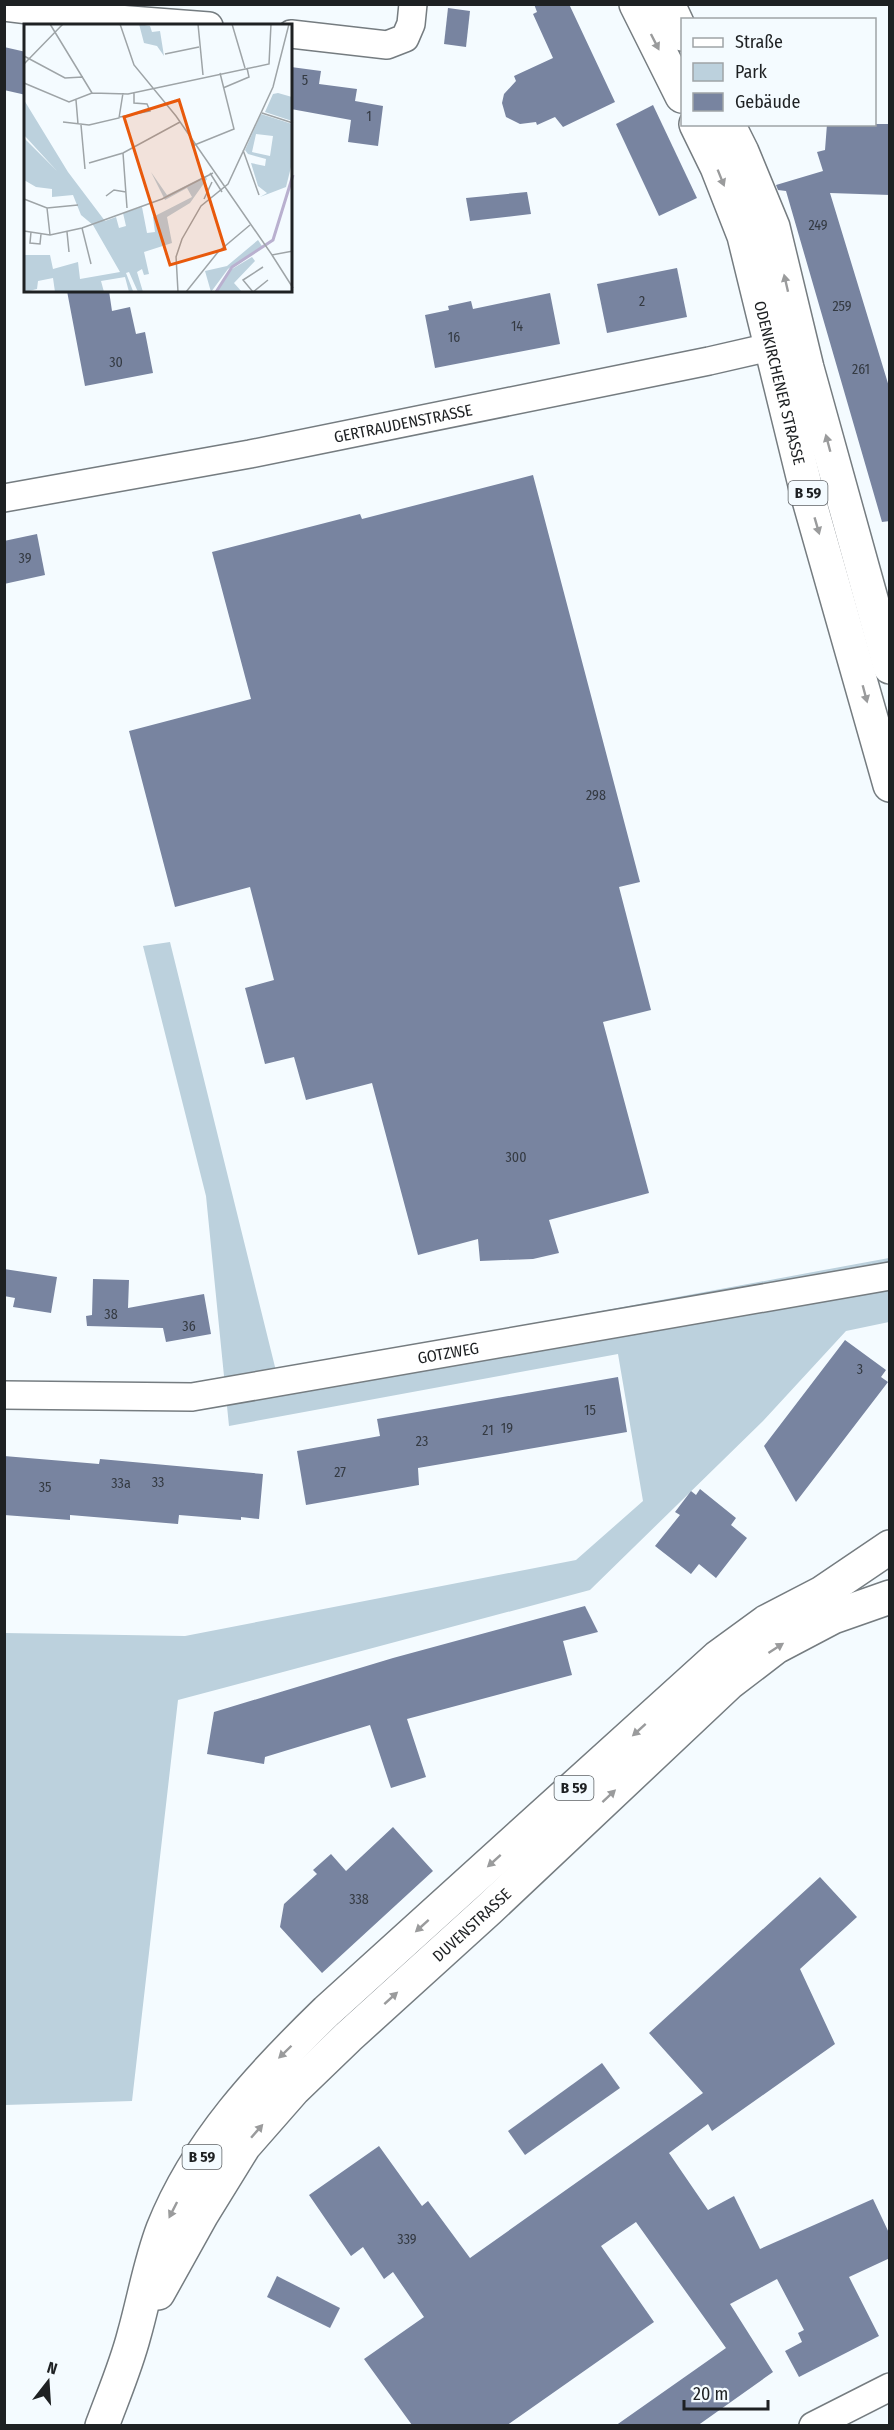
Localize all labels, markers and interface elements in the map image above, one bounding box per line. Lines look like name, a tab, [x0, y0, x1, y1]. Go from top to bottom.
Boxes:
legend	[681, 18, 876, 126]
inset map	[24, 24, 292, 292]
text: Straße	[735, 31, 783, 53]
one-way arrow	[650, 33, 660, 51]
text: Park	[735, 61, 768, 83]
house number: 5	[302, 72, 308, 89]
text: Gebäude	[735, 91, 801, 113]
house number: 1	[366, 108, 372, 125]
one-way arrow	[716, 169, 726, 187]
house number: 249	[808, 217, 828, 234]
one-way arrow	[781, 274, 791, 292]
house number: 2	[639, 293, 645, 310]
house number: 259	[832, 298, 852, 315]
street label: ODENKIRCHENER STRASSE	[751, 299, 809, 467]
house number: 14	[511, 318, 523, 335]
house number: 16	[448, 329, 460, 346]
house number: 30	[109, 354, 123, 371]
house number: 261	[852, 361, 870, 378]
street label: GERTRAUDENSTRASSE	[332, 400, 474, 446]
one-way arrow	[823, 434, 832, 452]
road number: B 59	[788, 481, 828, 505]
one-way arrow	[813, 517, 822, 535]
house number: 39	[19, 550, 32, 567]
one-way arrow	[860, 685, 870, 703]
house number: 298	[586, 787, 606, 804]
house number: 300	[506, 1149, 526, 1166]
house number: 38	[104, 1306, 118, 1323]
house number: 36	[182, 1318, 196, 1335]
street label: GOTZWEG	[416, 1338, 480, 1367]
house number: 3	[857, 1361, 863, 1378]
house number: 15	[584, 1402, 596, 1419]
house number: 19	[501, 1420, 513, 1437]
house number: 21	[482, 1422, 494, 1439]
house number: 23	[416, 1433, 428, 1450]
house number: 27	[334, 1464, 346, 1481]
house number: 33	[152, 1474, 164, 1491]
house number: 33a	[111, 1475, 131, 1492]
house number: 35	[39, 1479, 51, 1496]
one-way arrow	[768, 1643, 784, 1654]
one-way arrow	[632, 1722, 646, 1736]
road number: B 59	[554, 1776, 594, 1800]
one-way arrow	[601, 1790, 616, 1803]
one-way arrow	[487, 1854, 502, 1868]
street label: DUVENSTRASSE	[428, 1884, 515, 1965]
house number: 338	[349, 1891, 369, 1908]
one-way arrow	[415, 1919, 430, 1933]
one-way arrow	[384, 1991, 399, 2005]
one-way arrow	[279, 2044, 293, 2058]
one-way arrow	[250, 2124, 263, 2139]
road number: B 59	[182, 2145, 222, 2169]
one-way arrow	[168, 2202, 178, 2219]
house number: 339	[397, 2231, 417, 2248]
north arrow	[18, 2352, 78, 2412]
text: N	[45, 2358, 60, 2379]
scale bar	[684, 2373, 768, 2411]
text: 20 m	[693, 2383, 728, 2405]

